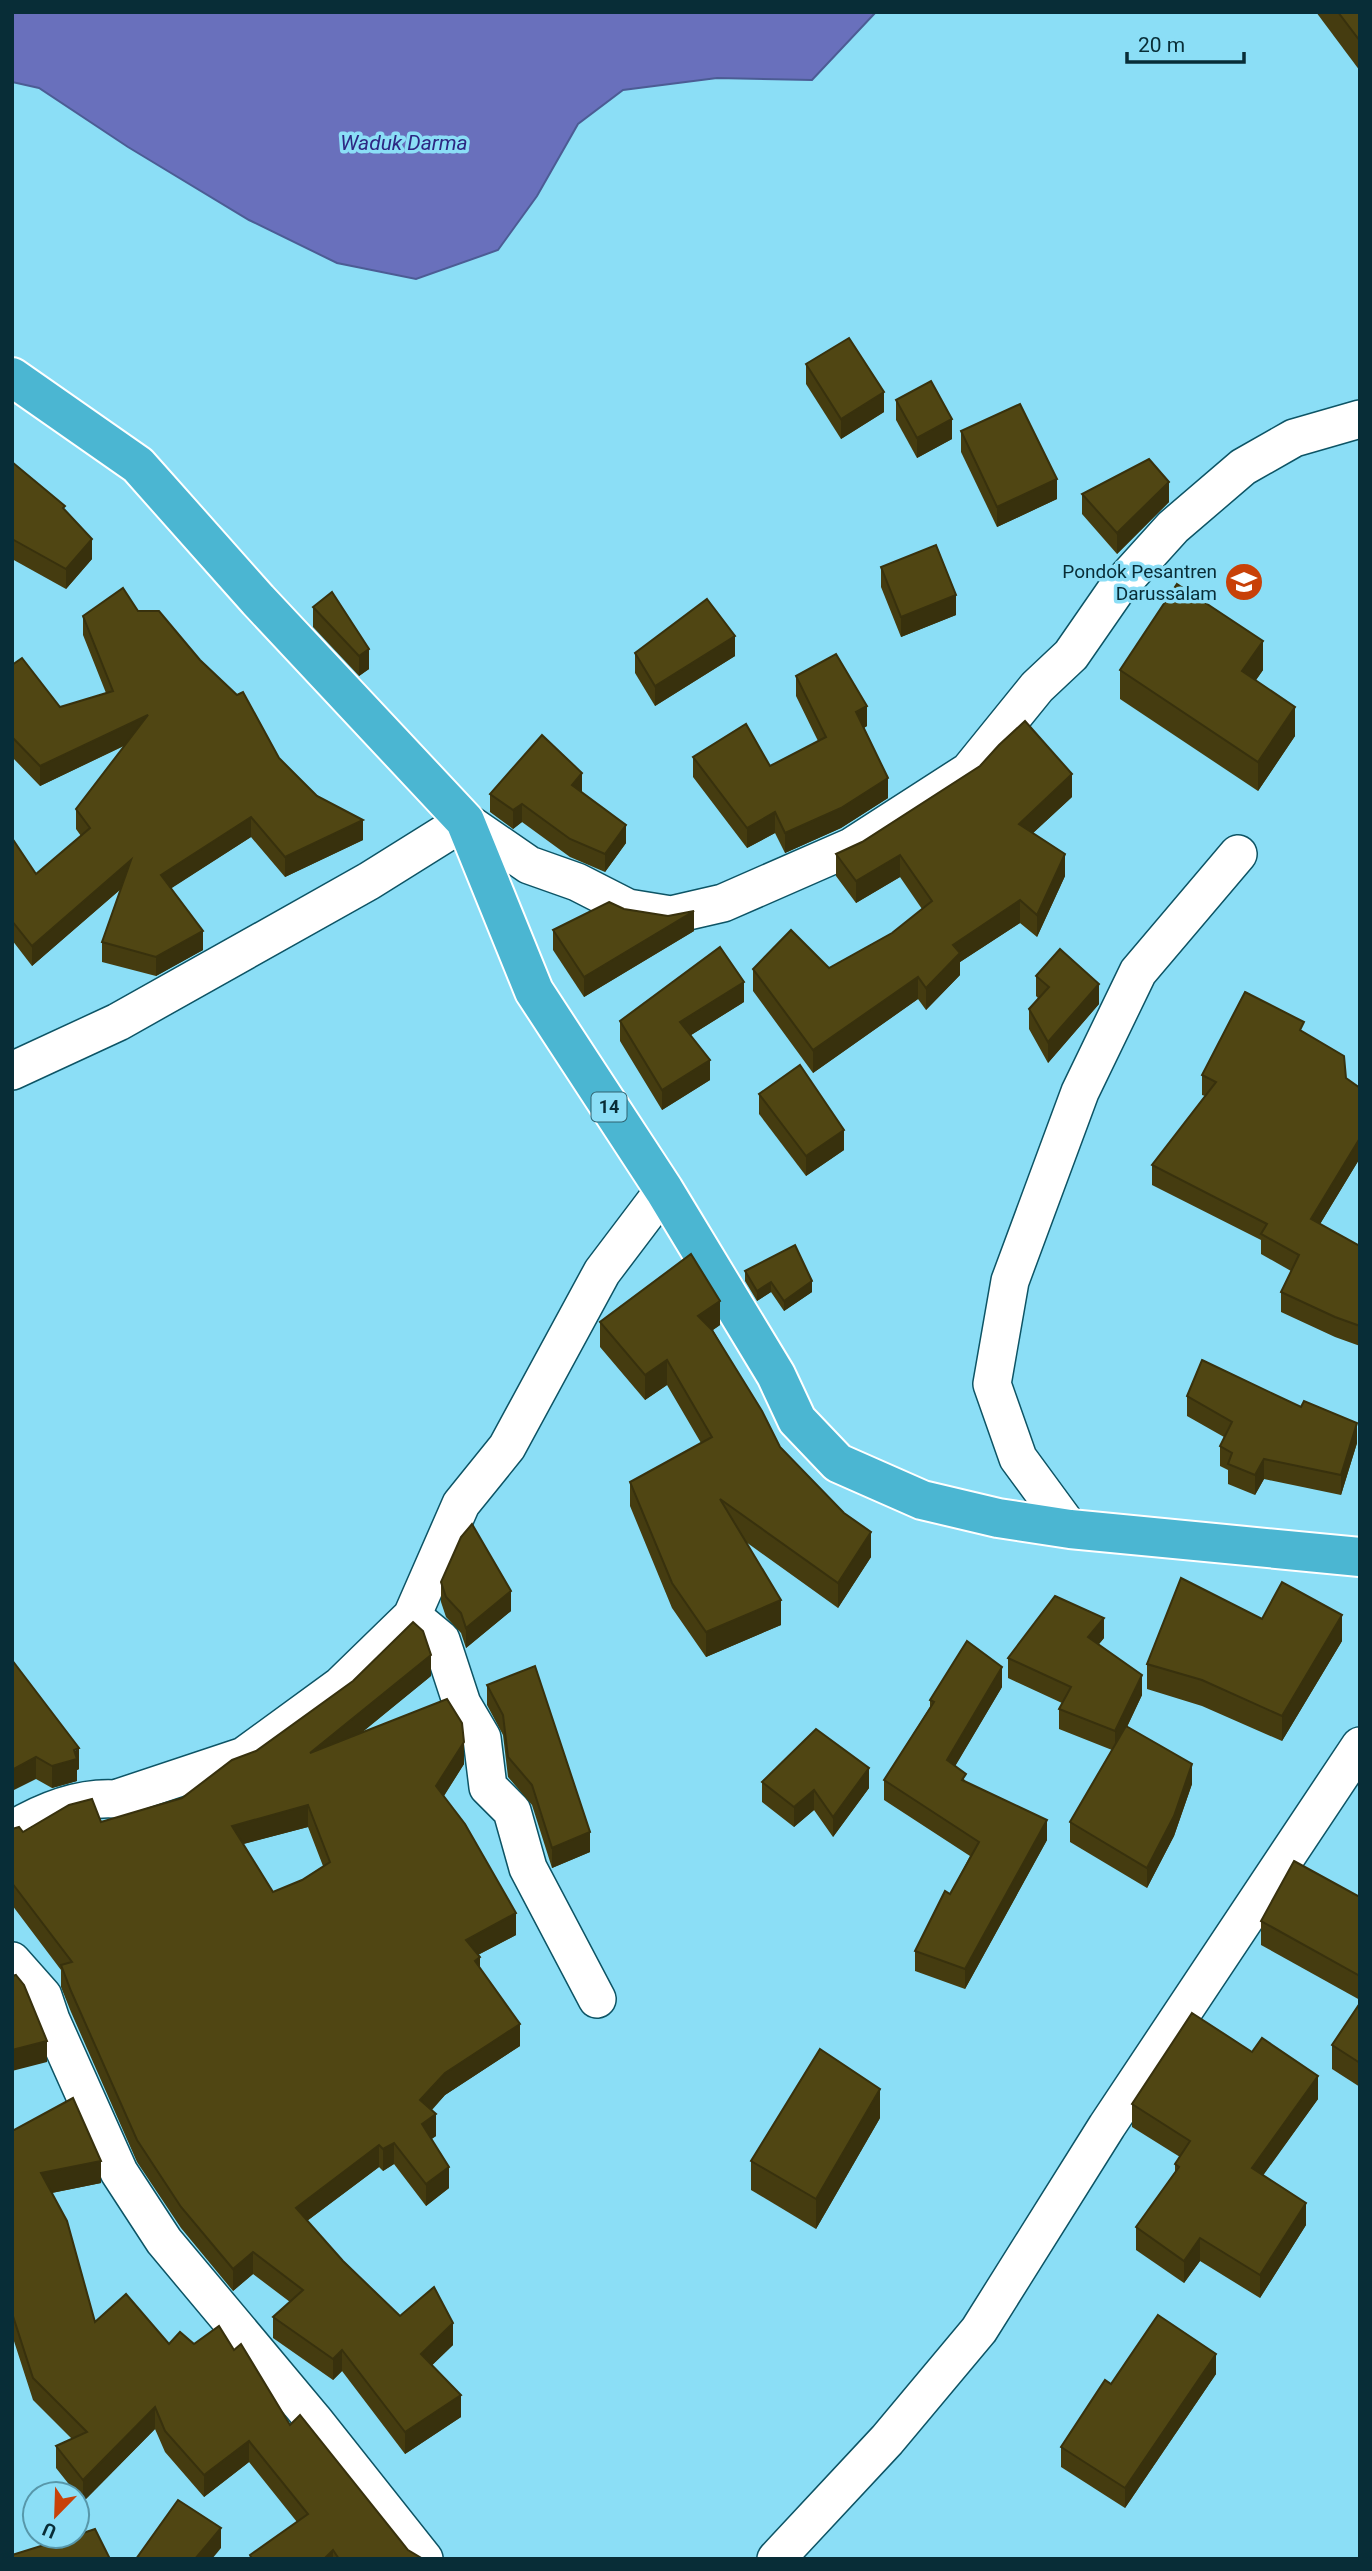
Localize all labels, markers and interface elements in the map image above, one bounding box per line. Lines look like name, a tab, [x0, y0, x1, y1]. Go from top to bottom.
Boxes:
scale bar	[1127, 21, 1244, 65]
text: 20 m	[1138, 33, 1185, 57]
water label: Waduk Darma	[340, 131, 468, 155]
place label: Pondok Pesantren Darussalam	[1062, 560, 1217, 605]
school or university icon: Pondok Pesantren Darussalam	[1223, 561, 1265, 603]
road number: 14	[592, 1092, 626, 1122]
north arrow	[21, 2480, 91, 2550]
text: U	[39, 2517, 60, 2543]

